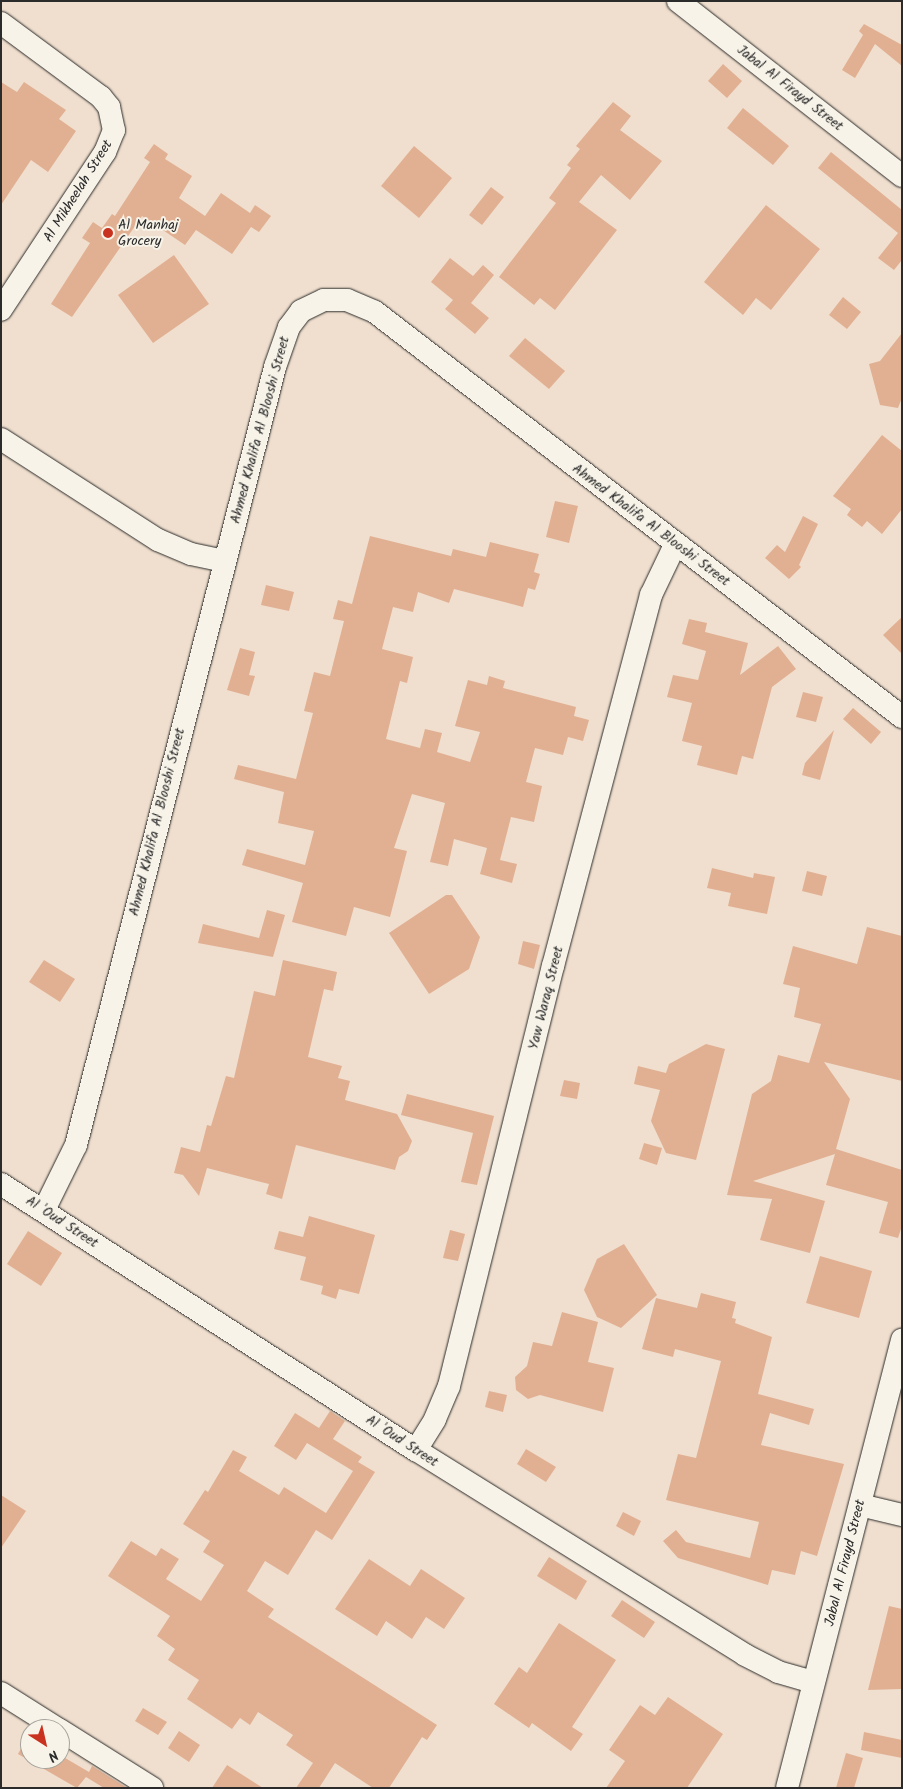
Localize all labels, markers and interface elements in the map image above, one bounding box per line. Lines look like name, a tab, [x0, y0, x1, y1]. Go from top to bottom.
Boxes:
street label: Jabal Al Firayd Street	[734, 41, 846, 135]
street label: Al Mikheelah Street	[40, 137, 116, 245]
place label: Al Manhaj Grocery	[118, 217, 178, 250]
marker: Al Manhaj Grocery	[102, 227, 114, 239]
street label: Ahmed Khalifa Al Blooshi Street	[227, 335, 293, 525]
street label: Ahmed Khalifa Al Blooshi Street	[569, 460, 733, 590]
street label: Ahmed Khalifa Al Blooshi Street	[125, 726, 189, 918]
street label: Yaw Waraq Street	[525, 944, 567, 1052]
street label: Al 'Oud Street	[23, 1192, 101, 1252]
street label: Al 'Oud Street	[363, 1411, 441, 1471]
street label: Jabal Al Firayd Street	[821, 1498, 869, 1628]
north arrow	[20, 1719, 70, 1769]
text: N	[43, 1744, 63, 1767]

